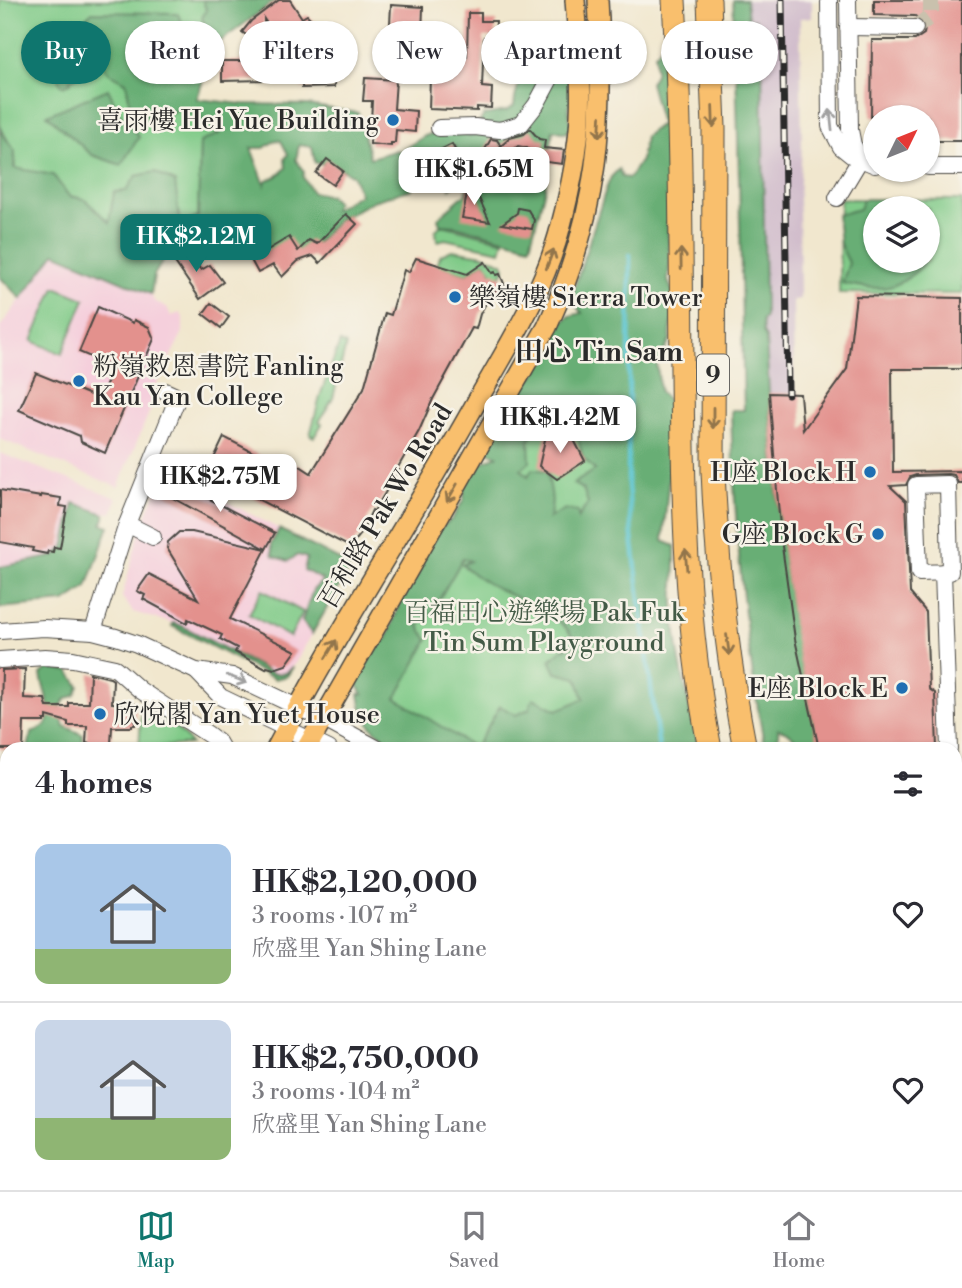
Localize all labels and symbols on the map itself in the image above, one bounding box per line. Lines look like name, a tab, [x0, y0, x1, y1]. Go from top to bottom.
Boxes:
place label: 喜雨樓 Hei Yue Building	[97, 105, 380, 137]
one-way arrow	[707, 105, 720, 128]
north arrow	[863, 105, 940, 182]
one-way arrow	[824, 110, 837, 132]
marker: 喜雨樓 Hei Yue Building	[385, 112, 401, 128]
one-way arrow	[593, 115, 606, 138]
pin: HK$1.65M	[402, 148, 546, 207]
pin: HK$2.12M	[124, 215, 268, 274]
one-way arrow	[545, 248, 558, 270]
one-way arrow	[674, 248, 688, 271]
place label: 樂嶺樓 Sierra Tower	[469, 282, 703, 314]
marker: 樂嶺樓 Sierra Tower	[447, 289, 463, 305]
district label: 田心 Tin Sam	[515, 335, 683, 370]
place label: 粉嶺救恩書院 Fanling Kau Yan College	[93, 351, 344, 413]
road number: 9	[697, 354, 729, 396]
marker: 粉嶺救恩書院 Fanling Kau Yan College	[71, 373, 87, 389]
pin: HK$1.42M	[488, 396, 632, 455]
street label: 百和路 Pak Wo Road	[312, 398, 460, 615]
one-way arrow	[706, 406, 720, 429]
pin: HK$2.75M	[148, 454, 292, 514]
place label: H座 Block H	[710, 457, 856, 489]
marker: H座 Block H	[862, 464, 878, 480]
one-way arrow	[445, 482, 459, 502]
place label: G座 Block G	[722, 519, 864, 551]
marker: G座 Block G	[870, 526, 886, 542]
one-way arrow	[679, 549, 692, 572]
park label: 百福田心遊樂場 Pak Fuk Tin Sum Playground	[403, 597, 686, 659]
one-way arrow	[721, 633, 734, 656]
one-way arrow	[324, 639, 338, 659]
place label: E座 Block E	[748, 673, 888, 705]
one-way arrow	[225, 674, 247, 687]
marker: E座 Block E	[894, 680, 910, 696]
place label: 欣悅閣 Yan Yuet House	[114, 699, 380, 731]
marker: 欣悅閣 Yan Yuet House	[92, 706, 108, 722]

